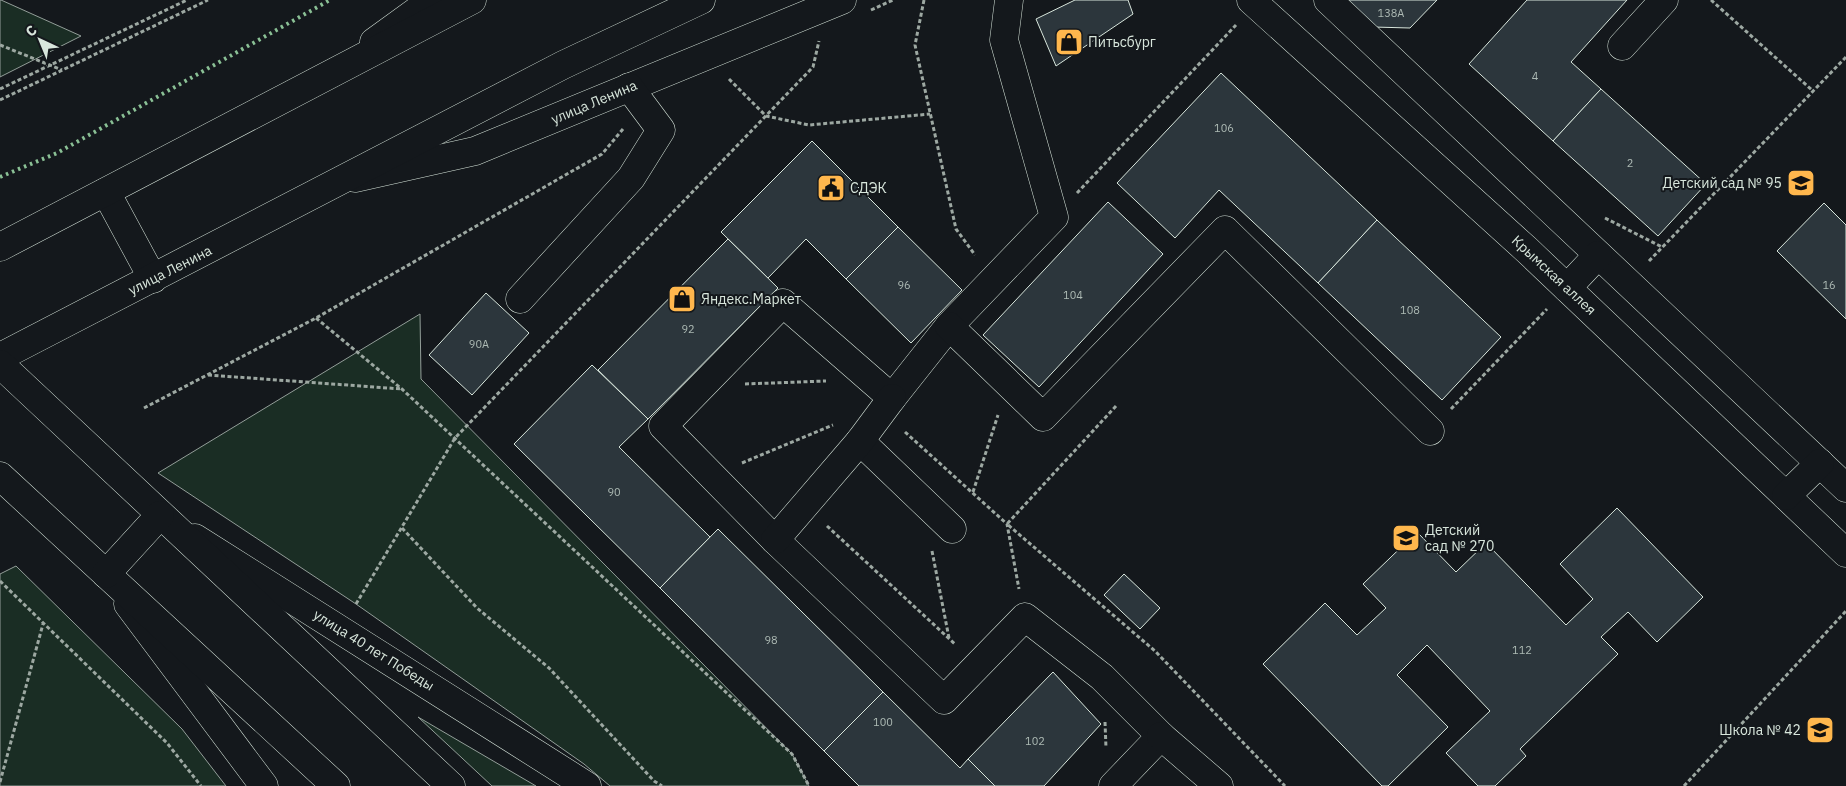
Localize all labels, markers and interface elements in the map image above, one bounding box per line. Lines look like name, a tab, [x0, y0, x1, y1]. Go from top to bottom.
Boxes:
house number: 138А	[1378, 6, 1404, 20]
north arrow	[15, 15, 65, 65]
text: С	[21, 21, 41, 40]
shop icon: Питьсбург	[1054, 27, 1084, 57]
place label: Питьсбург	[1088, 33, 1156, 51]
house number: 4	[1532, 69, 1539, 83]
street label: улица Ленина	[548, 76, 640, 128]
house number: 106	[1214, 121, 1234, 135]
house number: 2	[1627, 156, 1633, 170]
school or university icon: Детский сад № 95	[1786, 168, 1816, 198]
public building icon: СДЭК	[816, 173, 846, 203]
place label: Детский сад № 95	[1662, 174, 1782, 192]
place label: СДЭК	[850, 179, 887, 197]
street label: Крымская аллея	[1508, 231, 1600, 319]
street label: улица Ленина	[125, 241, 215, 299]
house number: 96	[897, 278, 911, 292]
house number: 16	[1822, 278, 1836, 292]
shop icon: Яндекс.Маркет	[667, 284, 697, 314]
house number: 104	[1063, 288, 1083, 302]
place label: Яндекс.Маркет	[701, 290, 802, 308]
house number: 108	[1400, 303, 1420, 317]
house number: 92	[681, 322, 695, 336]
house number: 90А	[469, 337, 489, 351]
house number: 90	[607, 485, 621, 499]
place label: Детский сад № 270	[1425, 521, 1494, 555]
school or university icon: Детский сад № 270	[1391, 523, 1421, 553]
street label: улица 40 лет Победы	[310, 605, 438, 695]
house number: 98	[764, 633, 778, 647]
house number: 112	[1512, 643, 1532, 657]
house number: 100	[873, 715, 893, 729]
school or university icon: Школа № 42	[1805, 715, 1835, 745]
place label: Школа № 42	[1719, 721, 1801, 739]
house number: 102	[1025, 734, 1045, 748]

